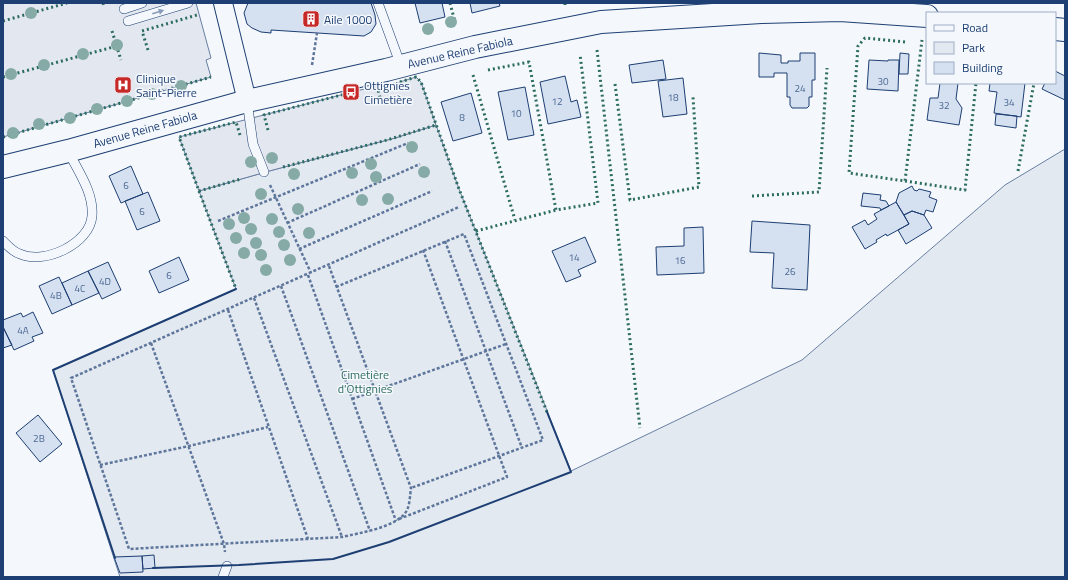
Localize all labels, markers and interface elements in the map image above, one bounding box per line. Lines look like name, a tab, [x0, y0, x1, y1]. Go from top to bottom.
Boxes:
one-way arrow	[152, 9, 164, 15]
building icon: Aile 1000	[301, 9, 321, 29]
place label: Aile 1000	[324, 10, 372, 29]
legend	[926, 12, 1056, 84]
text: Road	[962, 18, 988, 37]
street label: Avenue Reine Fabiola	[406, 31, 514, 73]
text: Park	[962, 38, 985, 57]
text: Building	[962, 58, 1003, 77]
place label: Clinique Saint-Pierre	[136, 69, 197, 102]
house number: 30	[877, 74, 889, 89]
hospital icon: Clinique Saint-Pierre	[113, 75, 133, 95]
place label: Ottignies Cimetière	[364, 76, 412, 109]
house number: 24	[794, 81, 806, 96]
bus stop icon: Ottignies Cimetière	[341, 82, 361, 102]
house number: 18	[667, 90, 679, 105]
house number: 12	[551, 94, 563, 109]
house number: 34	[1003, 95, 1015, 110]
house number: 32	[938, 98, 950, 113]
street label: Avenue Reine Fabiola	[91, 105, 199, 153]
house number: 10	[510, 106, 522, 121]
house number: 8	[459, 110, 465, 125]
house number: 6	[123, 178, 129, 193]
house number: 6	[139, 204, 145, 219]
house number: 14	[568, 250, 580, 265]
house number: 16	[674, 253, 686, 268]
house number: 26	[784, 264, 796, 279]
house number: 6	[166, 268, 172, 283]
house number: 4D	[99, 274, 111, 289]
house number: 4C	[74, 281, 86, 296]
house number: 4B	[50, 288, 62, 303]
house number: 4A	[17, 323, 29, 338]
park label: Cimetière d'Ottignies	[338, 365, 393, 398]
house number: 2B	[33, 431, 45, 446]

